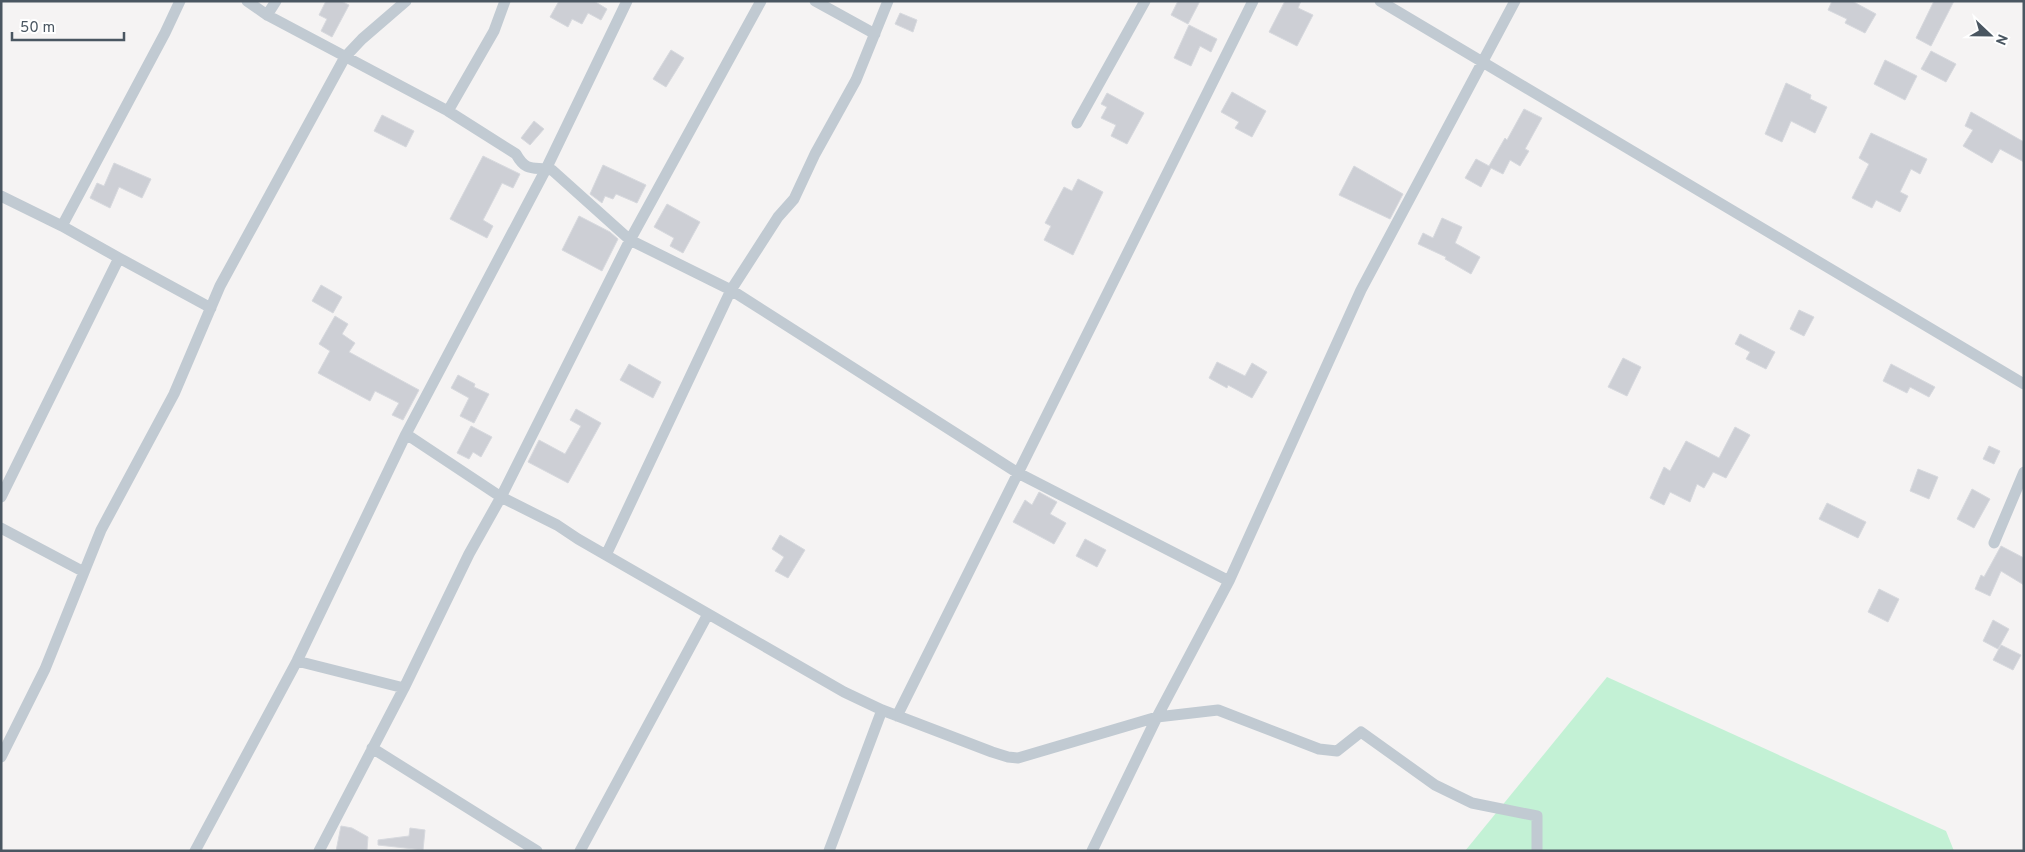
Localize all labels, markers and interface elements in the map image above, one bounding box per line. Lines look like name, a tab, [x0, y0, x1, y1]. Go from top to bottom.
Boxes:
scale bar	[12, 10, 125, 42]
north arrow	[1965, 10, 2015, 60]
text: 50 m	[20, 19, 55, 38]
text: N	[1991, 31, 2010, 47]

